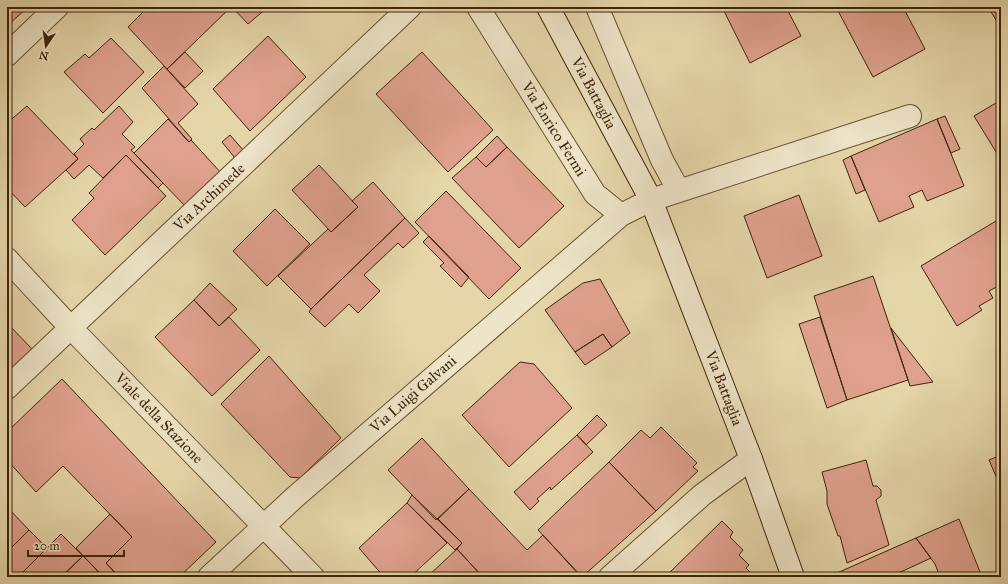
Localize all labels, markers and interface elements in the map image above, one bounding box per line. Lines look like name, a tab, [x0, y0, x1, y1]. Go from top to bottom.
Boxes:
north arrow	[26, 26, 66, 66]
text: N	[37, 48, 50, 63]
street label: Via Battaglia	[567, 53, 621, 133]
street label: Via Enrico Fermi	[517, 78, 590, 180]
street label: Via Archimede	[169, 159, 248, 235]
street label: Via Battaglia	[701, 347, 747, 429]
street label: Via Luigi Galvani	[365, 352, 460, 437]
street label: Viale della Stazione	[110, 368, 207, 467]
scale bar	[28, 532, 124, 558]
text: 20 m	[34, 539, 60, 553]

